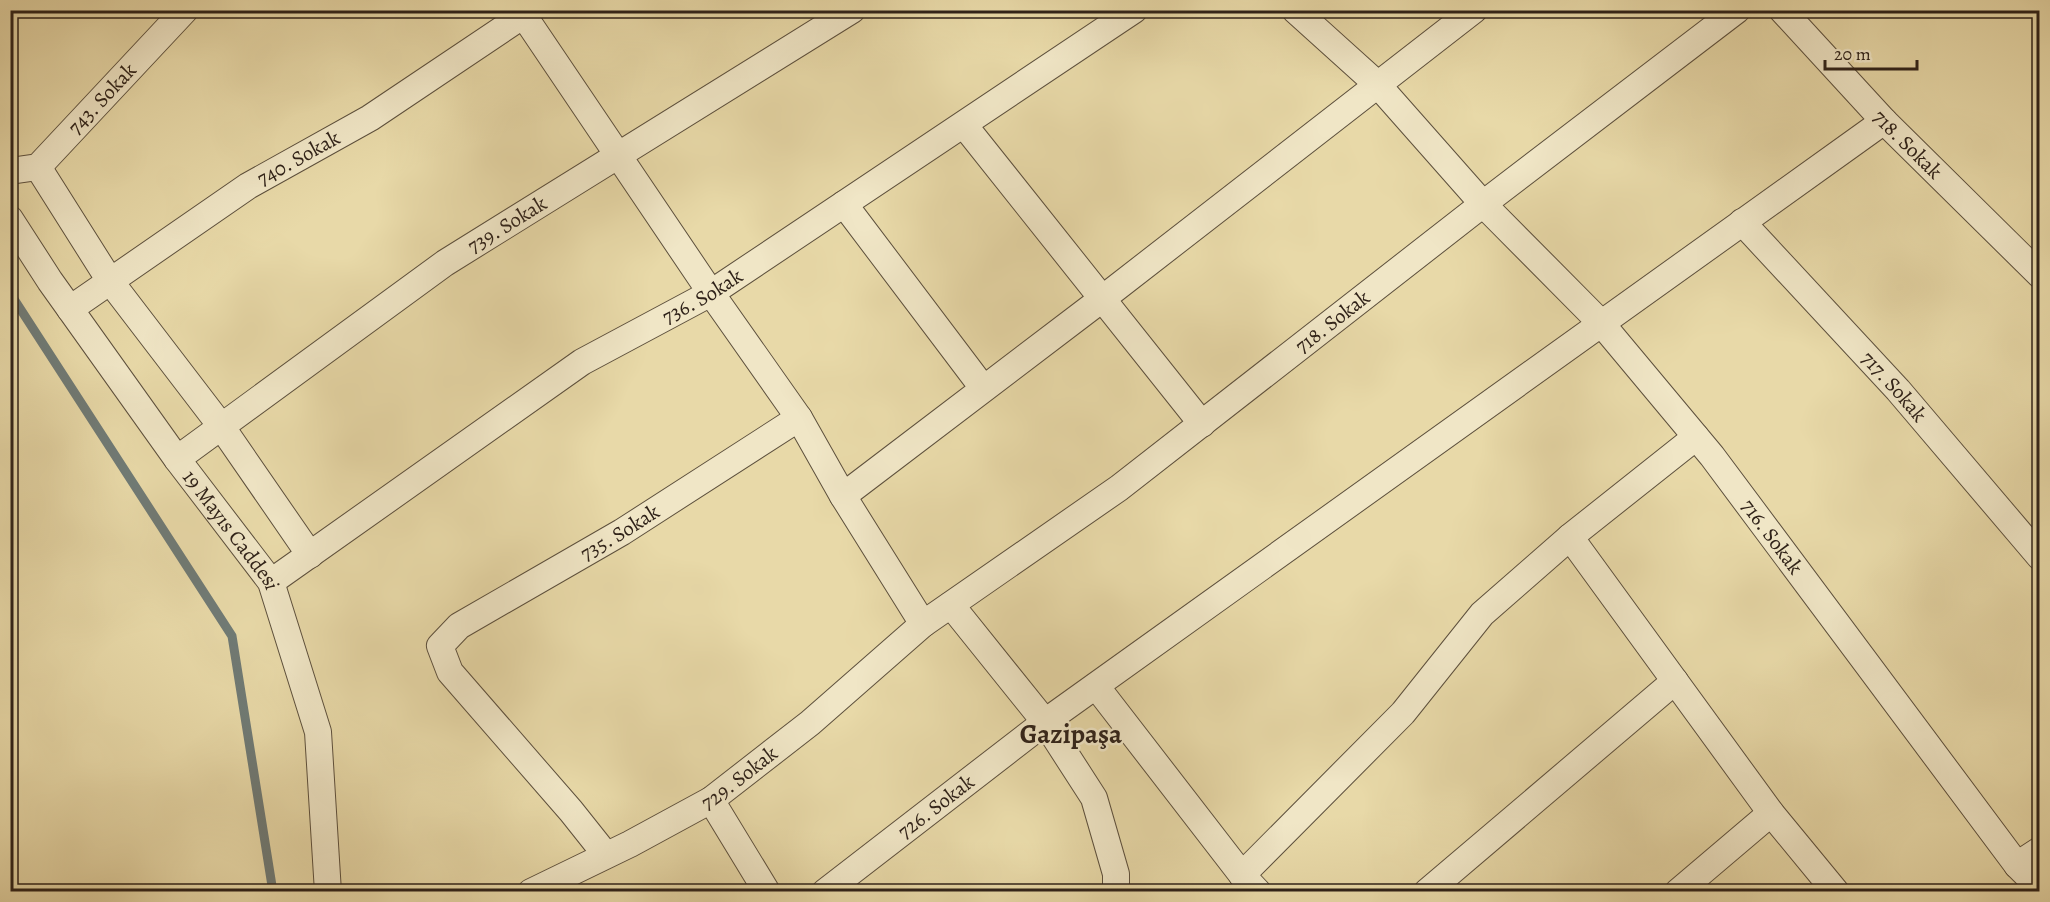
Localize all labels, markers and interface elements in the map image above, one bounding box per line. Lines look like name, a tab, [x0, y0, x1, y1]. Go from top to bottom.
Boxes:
scale bar	[1825, 33, 1916, 71]
text: 20 m	[1834, 42, 1871, 66]
street label: 743. Sokak	[62, 56, 143, 141]
street label: 718. Sokak	[1866, 104, 1949, 186]
street label: 740. Sokak	[252, 123, 345, 192]
street label: 739. Sokak	[462, 189, 553, 260]
street label: 736. Sokak	[657, 261, 749, 331]
street label: 718. Sokak	[1289, 283, 1376, 360]
street label: 717. Sokak	[1855, 345, 1934, 428]
street label: 19 Mayıs Caddesi	[176, 464, 287, 593]
street label: 716. Sokak	[1735, 493, 1810, 580]
street label: 735. Sokak	[575, 497, 665, 567]
district label: Gazipaşa	[1020, 716, 1122, 752]
street label: 729. Sokak	[696, 739, 784, 817]
street label: 726. Sokak	[892, 767, 980, 845]

